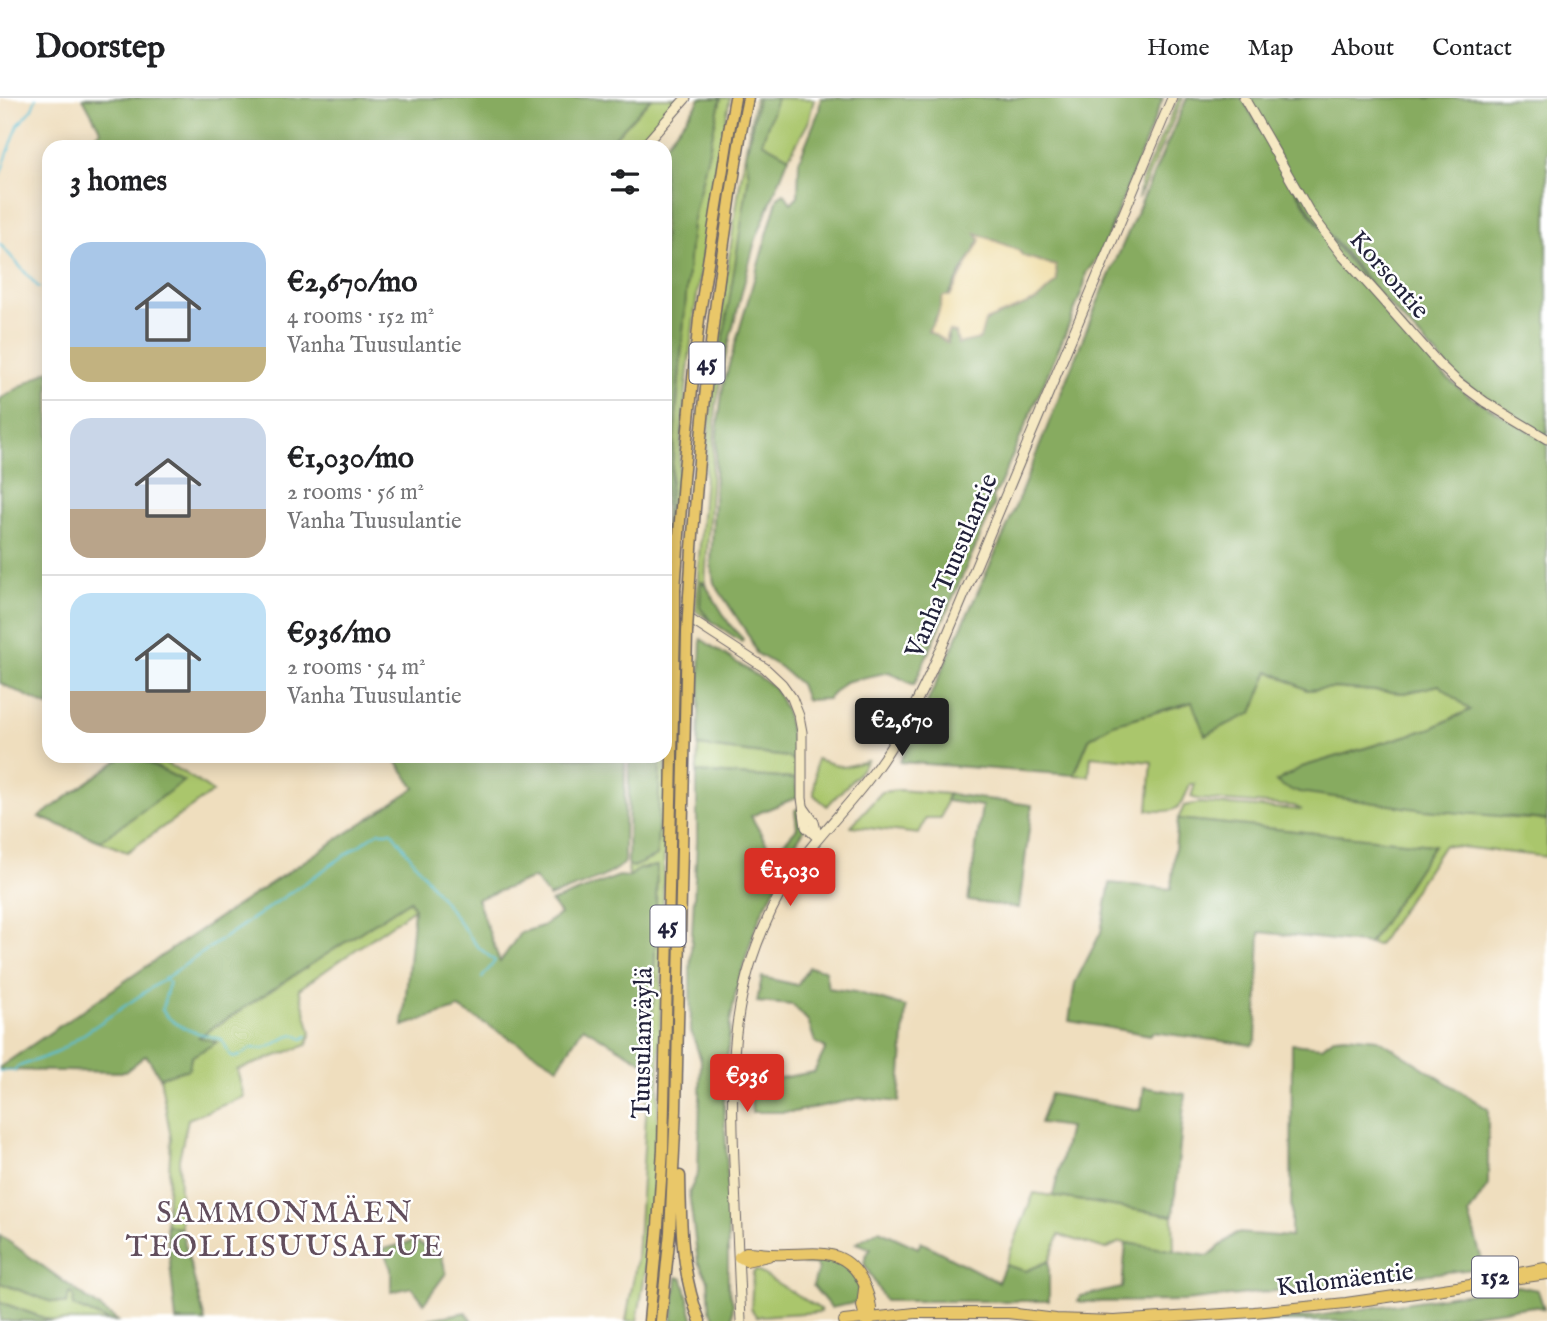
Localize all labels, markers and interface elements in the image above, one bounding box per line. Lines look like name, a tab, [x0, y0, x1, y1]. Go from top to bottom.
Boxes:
text: Doorstep	[35, 27, 165, 69]
text: Home	[1147, 33, 1210, 64]
text: Map	[1248, 33, 1294, 64]
text: About	[1332, 33, 1394, 64]
text: Contact	[1432, 33, 1512, 64]
text: 3 homes	[70, 163, 167, 201]
icon: filters	[606, 163, 644, 201]
street label: Korsontie	[1342, 224, 1437, 326]
text: €2,670/mo	[287, 264, 418, 302]
icon: home	[126, 270, 210, 354]
text: 4 rooms · 152 m²	[287, 302, 434, 331]
text: Vanha Tuusulantie	[287, 331, 462, 360]
road number: 45	[690, 342, 724, 384]
text: €1,030/mo	[287, 440, 414, 478]
icon: home	[126, 446, 210, 530]
street label: Vanha Tuusulantie	[898, 469, 1006, 664]
text: 2 rooms · 56 m²	[287, 478, 424, 507]
text: Vanha Tuusulantie	[287, 507, 462, 536]
text: €936/mo	[287, 615, 391, 653]
icon: home	[126, 621, 210, 705]
text: 2 rooms · 54 m²	[287, 653, 426, 682]
text: Vanha Tuusulantie	[287, 682, 462, 711]
pin: €2,670	[845, 698, 959, 758]
text: €2,670	[871, 706, 933, 735]
pin: €1,030	[733, 848, 847, 908]
text: €1,030	[760, 856, 820, 885]
road number: 45	[650, 906, 686, 946]
street label: Tuusulanväylä	[625, 966, 661, 1119]
pin: €936	[706, 1054, 788, 1114]
text: €936	[726, 1062, 768, 1091]
district label: SAMMONMÄEN TEOLLISUUSALUE	[125, 1195, 445, 1267]
street label: Kulomäentie	[1275, 1255, 1416, 1305]
road number: 152	[1472, 1256, 1518, 1297]

